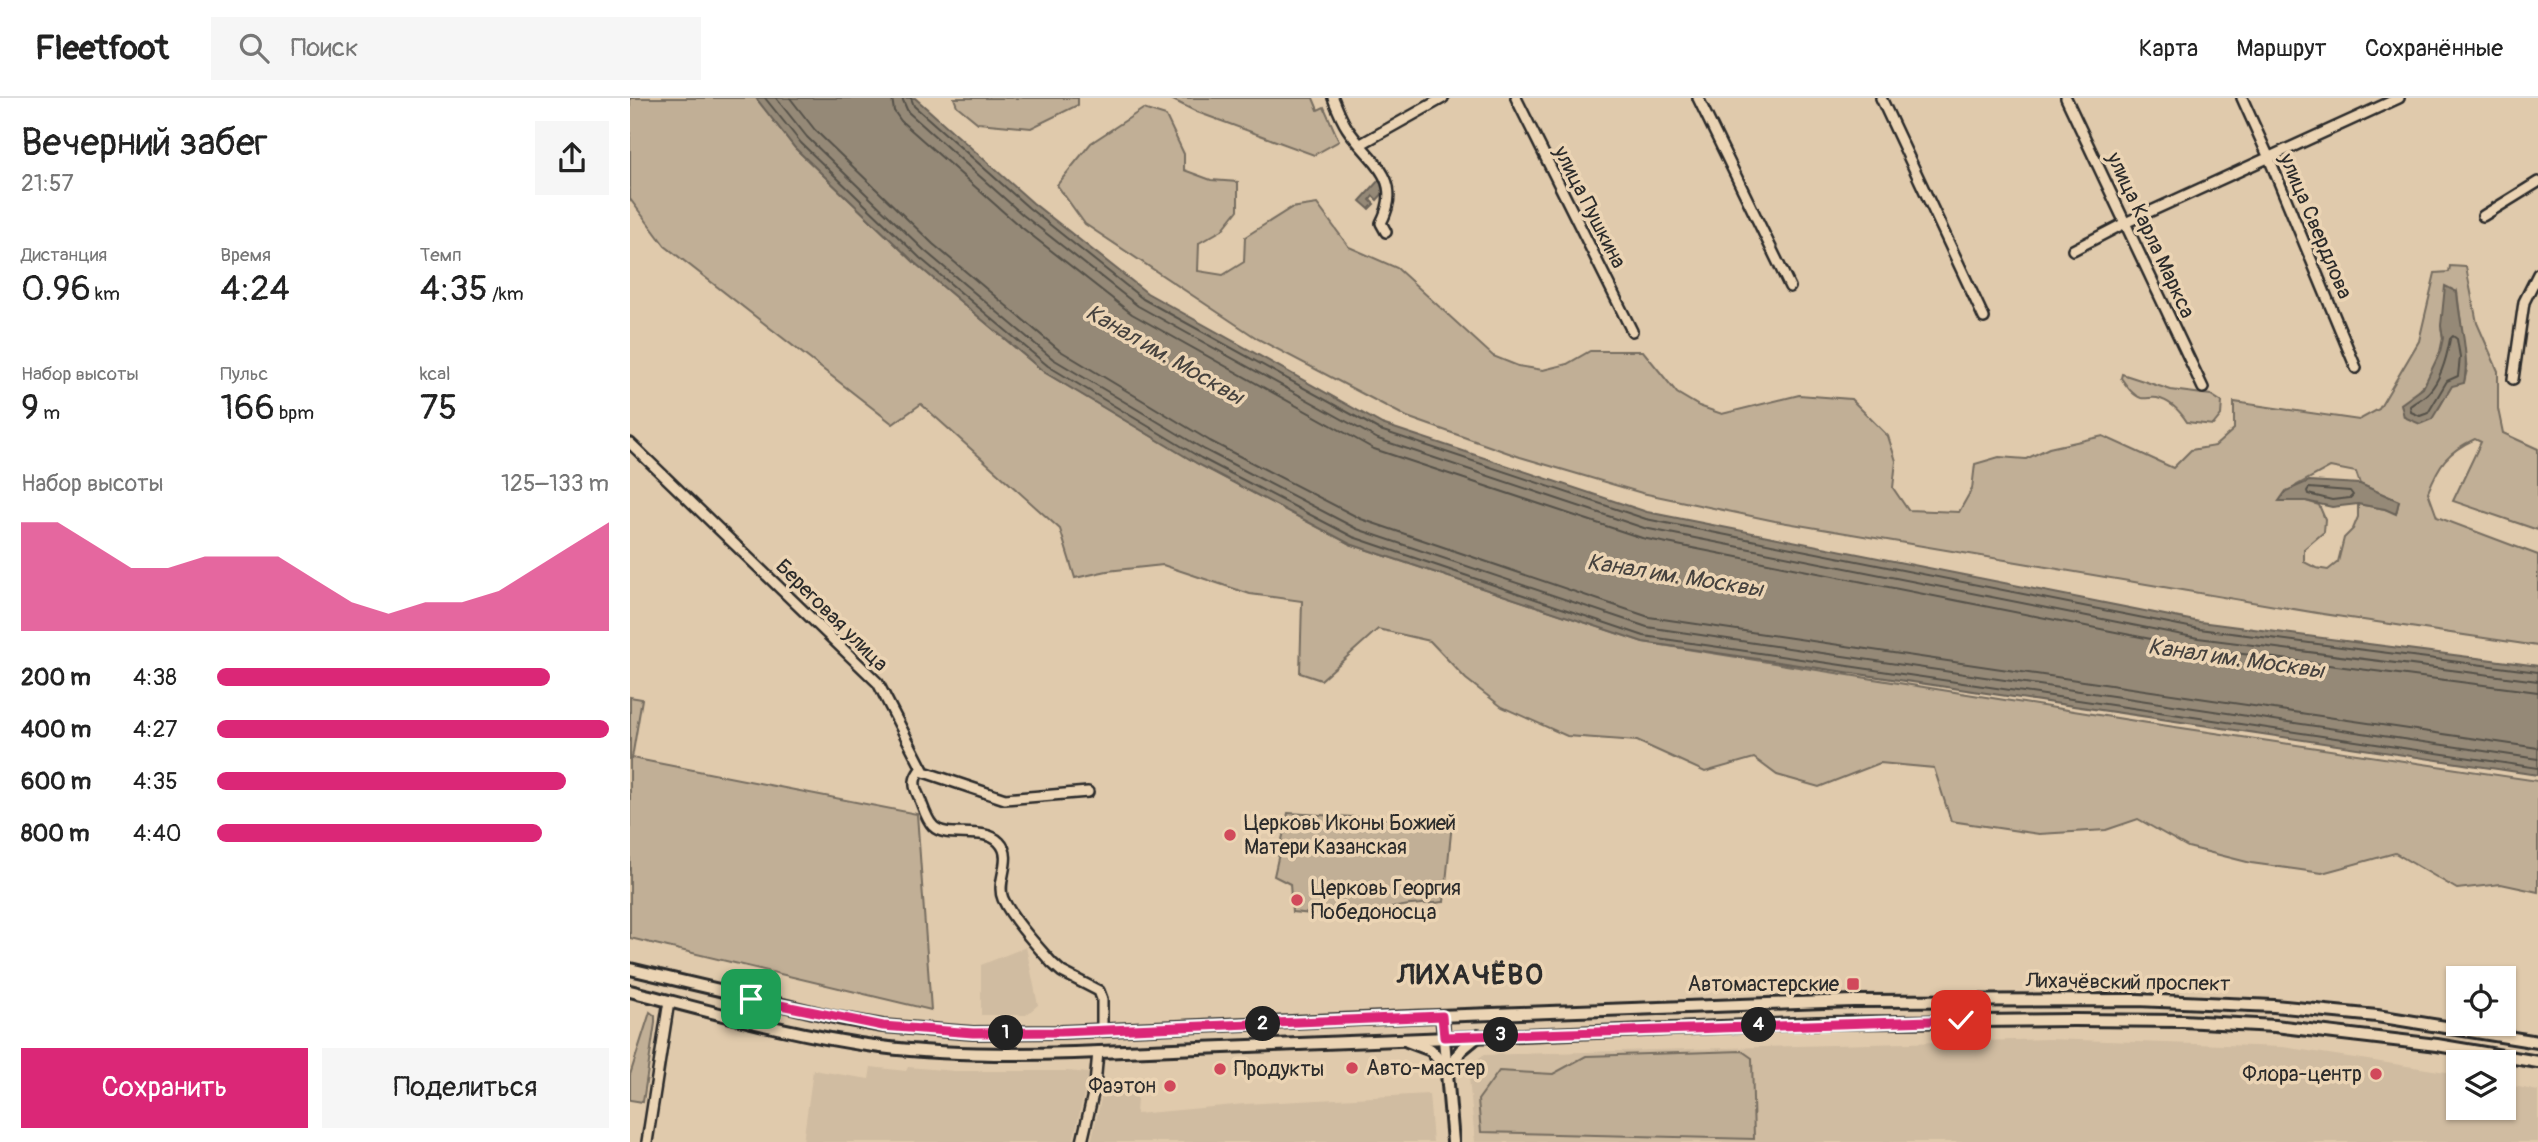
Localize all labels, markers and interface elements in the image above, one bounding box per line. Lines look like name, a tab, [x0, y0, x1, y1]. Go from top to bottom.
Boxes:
search box	[211, 17, 701, 80]
text: Fleetfoot	[35, 28, 169, 69]
icon: search	[235, 29, 273, 67]
text: Поиск	[291, 32, 358, 64]
text: Карта	[2139, 34, 2198, 63]
text: Маршрут	[2236, 34, 2327, 63]
text: Сохранённые	[2365, 34, 2503, 63]
text: Вечерний забег	[21, 119, 268, 167]
button: share	[535, 121, 609, 195]
street label: улица Пушкина	[1547, 141, 1632, 273]
street label: улица Карла Маркса	[2100, 147, 2201, 323]
street label: улица Свердлова	[2272, 148, 2358, 303]
text: 21:57	[21, 169, 74, 198]
text: Дистанция	[21, 243, 107, 267]
text: Время	[220, 243, 271, 267]
text: Темп	[420, 243, 462, 267]
text: 0.96	[21, 267, 91, 311]
text: 4:24	[220, 267, 290, 311]
text: 4:35	[420, 267, 488, 311]
text: km	[91, 282, 120, 306]
text: /km	[488, 282, 524, 306]
water label: Канал им. Москвы	[1081, 298, 1251, 412]
text: Набор высоты	[21, 362, 139, 386]
text: Пульс	[220, 362, 268, 386]
text: kcal	[420, 362, 451, 386]
text: 9	[21, 386, 39, 430]
text: 166	[220, 386, 275, 430]
text: 75	[420, 386, 457, 430]
text: m	[39, 401, 60, 425]
text: bpm	[275, 401, 314, 425]
text: Набор высоты	[21, 469, 163, 498]
text: 125–133 m	[501, 469, 609, 498]
water label: Канал им. Москвы	[1585, 547, 1767, 604]
street label: Береговая улица	[770, 553, 894, 677]
water label: Канал им. Москвы	[2146, 632, 2328, 685]
text: 200 m	[21, 663, 91, 692]
text: 4:38	[133, 663, 177, 692]
text: 400 m	[21, 715, 91, 744]
text: 4:27	[133, 715, 178, 744]
text: 600 m	[21, 767, 91, 796]
text: 4:35	[133, 767, 178, 796]
place label: Церковь Иконы Божией Матери Казанская	[1244, 810, 1456, 861]
text: 800 m	[21, 819, 89, 848]
text: 4:40	[133, 819, 182, 848]
marker: Церковь Иконы Божией Матери Казанская	[1222, 827, 1238, 843]
place label: Церковь Георгия Победоносца	[1311, 875, 1461, 926]
marker: Церковь Георгия Победоносца	[1289, 892, 1305, 908]
district label: ЛИХАЧЁВО	[1396, 958, 1545, 993]
map controls	[2446, 966, 2516, 1120]
button: locate	[2446, 966, 2516, 1036]
street label: Лихачёвский проспект	[2024, 967, 2231, 998]
pin	[721, 969, 781, 1029]
place label: Автомастерские	[1687, 971, 1840, 998]
marker: Автомастерские	[1845, 976, 1861, 992]
icon: arrive	[732, 980, 770, 1018]
pin	[1931, 990, 1991, 1050]
icon: check	[1942, 1001, 1980, 1039]
pin: 2	[1246, 1006, 1280, 1042]
pin: 4	[1742, 1007, 1776, 1042]
text: 2	[1257, 1011, 1268, 1035]
text: 4	[1753, 1012, 1764, 1036]
pin: 1	[988, 1016, 1024, 1051]
pin: 3	[1484, 1018, 1518, 1052]
text: 1	[1002, 1020, 1009, 1044]
text: 3	[1495, 1022, 1506, 1046]
button: Сохранить	[21, 1048, 308, 1128]
button: Поделиться	[322, 1048, 609, 1128]
button: layers	[2446, 1050, 2516, 1120]
place label: Авто-мастер	[1366, 1055, 1485, 1082]
place label: Продукты	[1234, 1056, 1324, 1083]
marker: Авто-мастер	[1344, 1060, 1360, 1076]
marker: Продукты	[1212, 1061, 1228, 1077]
place label: Флора-центр	[2243, 1061, 2362, 1088]
marker: Флора-центр	[2368, 1066, 2384, 1082]
place label: Фаэтон	[1089, 1073, 1156, 1100]
marker: Фаэтон	[1162, 1078, 1178, 1094]

